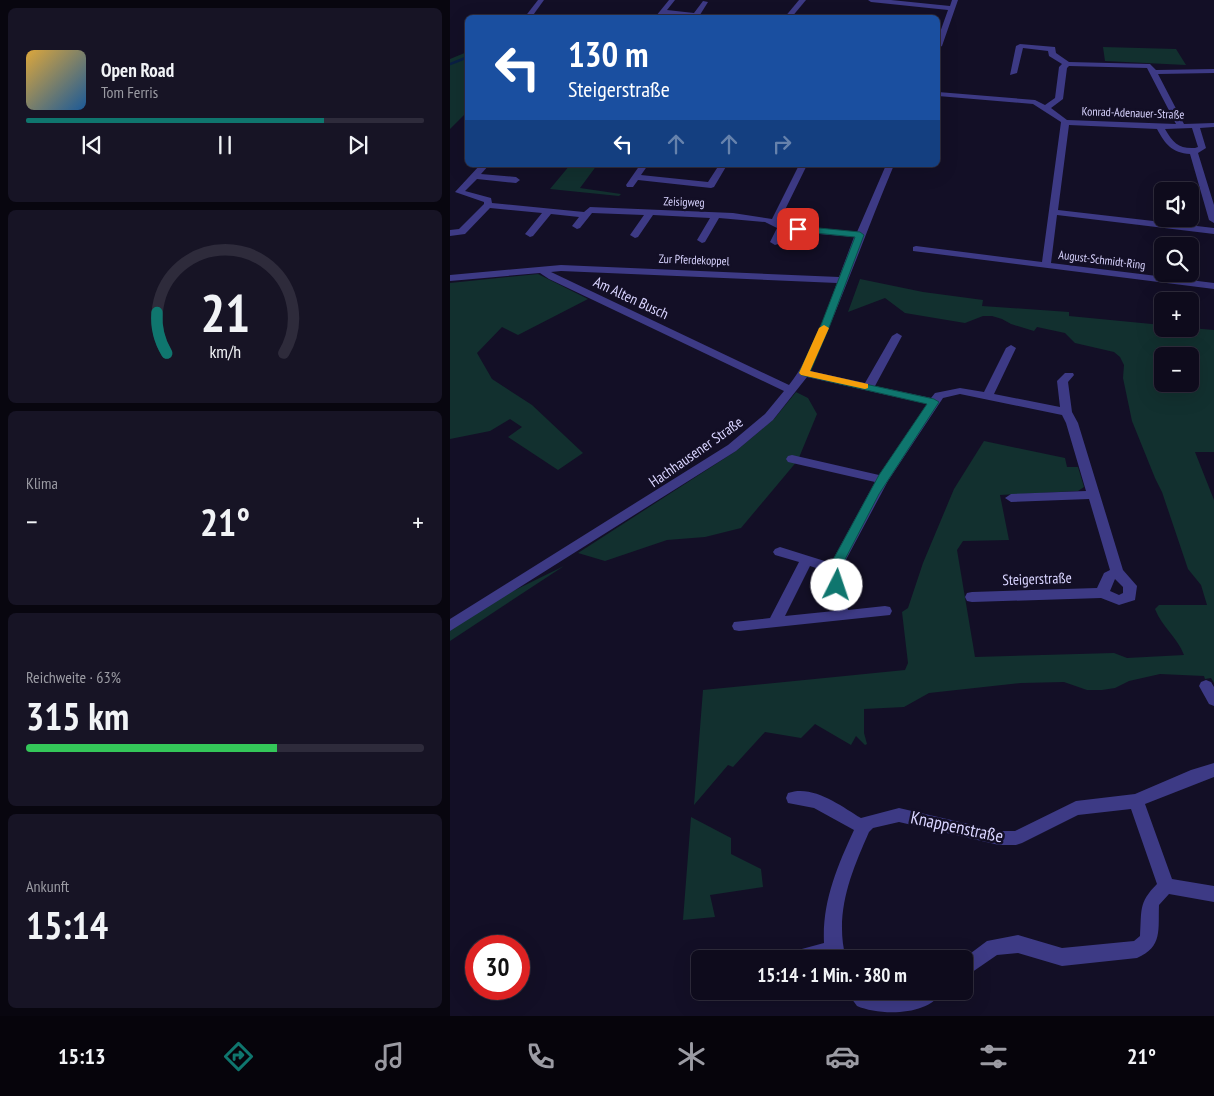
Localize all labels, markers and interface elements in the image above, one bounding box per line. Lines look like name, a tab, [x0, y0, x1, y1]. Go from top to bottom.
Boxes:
text: 130 m	[568, 31, 649, 77]
icon: left	[485, 35, 550, 100]
text: Open Road	[101, 58, 174, 82]
text: Steigerstraße	[568, 75, 670, 103]
text: Tom Ferris	[101, 82, 158, 102]
street label: Konrad-Adenauer-Straße	[1081, 103, 1185, 122]
icon: left	[609, 130, 637, 158]
icon: ahead	[662, 130, 690, 158]
icon: ahead	[715, 130, 743, 158]
icon: right	[768, 130, 796, 158]
icon: previous	[78, 131, 106, 159]
icon: pause	[211, 131, 239, 159]
icon: next	[344, 131, 372, 159]
map controls	[1154, 182, 1199, 392]
button: sound	[1154, 182, 1199, 227]
street label: Zeisigweg	[663, 193, 705, 210]
pin	[777, 208, 819, 250]
icon: arrive	[784, 215, 812, 243]
button: search	[1154, 237, 1199, 282]
street label: August-Schmidt-Ring	[1058, 247, 1146, 272]
street label: Zur Pferdekoppel	[658, 251, 730, 268]
street label: Am Alten Busch	[591, 272, 672, 323]
text: 21	[200, 279, 250, 346]
button: +	[1154, 292, 1199, 337]
text: km/h	[209, 340, 241, 363]
button: −	[1154, 347, 1199, 392]
street label: Hachhausener Straße	[645, 412, 746, 491]
text: Klima	[26, 473, 58, 493]
text: 21°	[200, 497, 250, 546]
text: −	[26, 503, 38, 540]
text: +	[412, 503, 424, 540]
position arrow	[810, 558, 862, 610]
street label: Steigerstraße	[1002, 568, 1072, 589]
text: Reichweite · 63%	[26, 667, 121, 687]
text: 315 km	[26, 691, 129, 740]
street label: Knappenstraße	[909, 805, 1005, 848]
text: Ankunft	[26, 876, 69, 896]
text: 15:14	[26, 900, 108, 949]
speed limit sign: 30	[465, 935, 530, 1000]
text: 15:14 · 1 Min. · 380 m	[757, 963, 907, 987]
icon: directions	[221, 1039, 256, 1074]
icon: music	[372, 1039, 407, 1074]
icon: phone	[523, 1039, 558, 1074]
icon: climate	[674, 1039, 709, 1074]
icon: car	[825, 1039, 860, 1074]
icon: filters	[976, 1039, 1011, 1074]
text: 15:13	[58, 1042, 106, 1070]
text: 21°	[1127, 1042, 1156, 1070]

